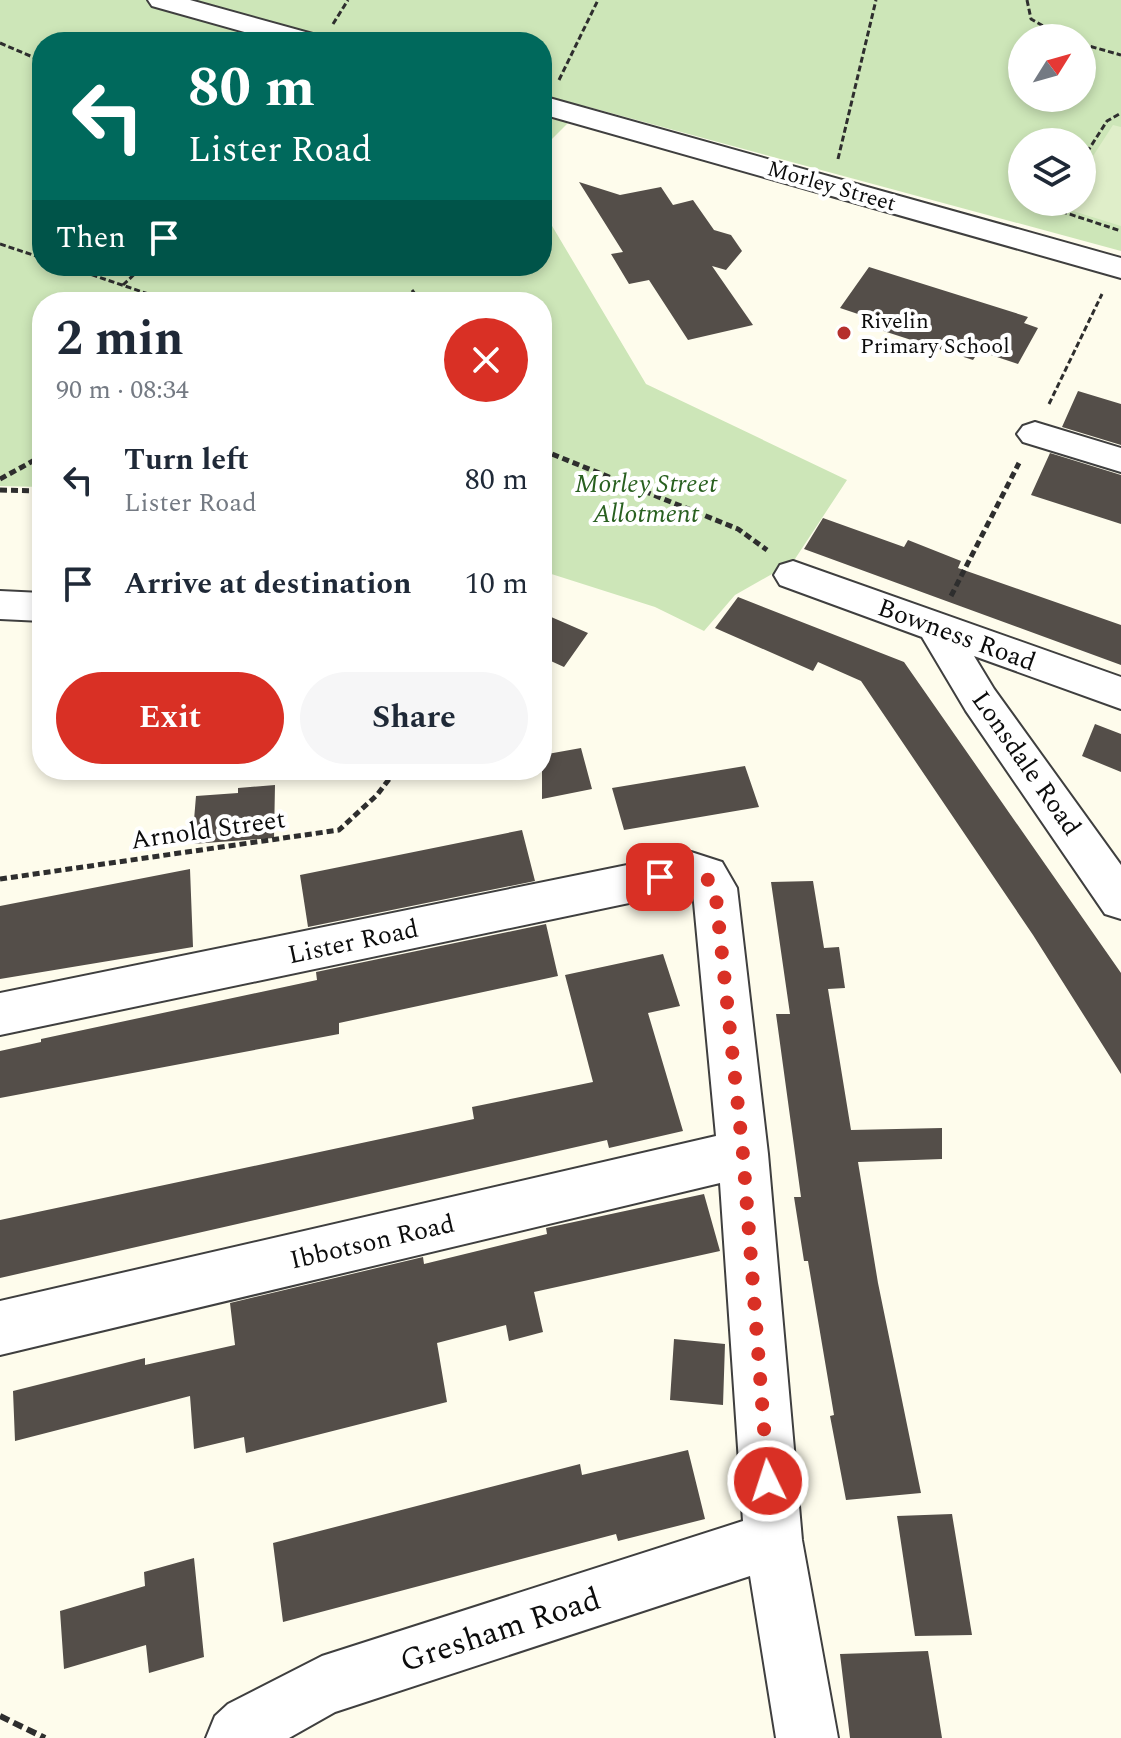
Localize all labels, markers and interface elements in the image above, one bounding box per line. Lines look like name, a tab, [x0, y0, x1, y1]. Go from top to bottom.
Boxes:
north arrow	[1008, 24, 1096, 112]
map controls	[1008, 24, 1096, 216]
text: 80 m	[188, 46, 315, 131]
icon: left	[56, 64, 160, 168]
text: Lister Road	[188, 123, 372, 178]
button: layers	[1008, 128, 1096, 216]
street label: Morley Street	[763, 152, 900, 221]
text: Then	[56, 215, 126, 261]
icon: arrive	[142, 216, 186, 260]
text: 2 min	[56, 303, 184, 376]
place label: Rivelin Primary School	[860, 305, 1010, 363]
button: close	[444, 318, 528, 402]
marker: Rivelin Primary School	[835, 324, 853, 342]
text: 90 m · 08:34	[56, 370, 189, 410]
text: Turn left	[124, 437, 249, 483]
text: 80 m	[465, 457, 528, 503]
icon: left	[56, 458, 100, 502]
park label: Morley Street Allotment	[575, 464, 718, 534]
text: Lister Road	[124, 483, 257, 523]
text: Arrive at destination	[124, 561, 411, 607]
text: 10 m	[465, 561, 528, 607]
icon: arrive	[56, 562, 100, 606]
street label: Bowness Road	[872, 588, 1042, 682]
button: Exit	[56, 672, 284, 764]
button: Share	[300, 672, 528, 764]
street label: Lonsdale Road	[961, 683, 1091, 844]
street label: Arnold Street	[128, 799, 288, 861]
pin	[626, 843, 694, 911]
icon: arrive	[638, 855, 682, 899]
street label: Lister Road	[284, 909, 422, 975]
street label: Ibbotson Road	[286, 1204, 459, 1280]
position arrow	[726, 1439, 810, 1523]
street label: Gresham Road	[394, 1575, 607, 1686]

